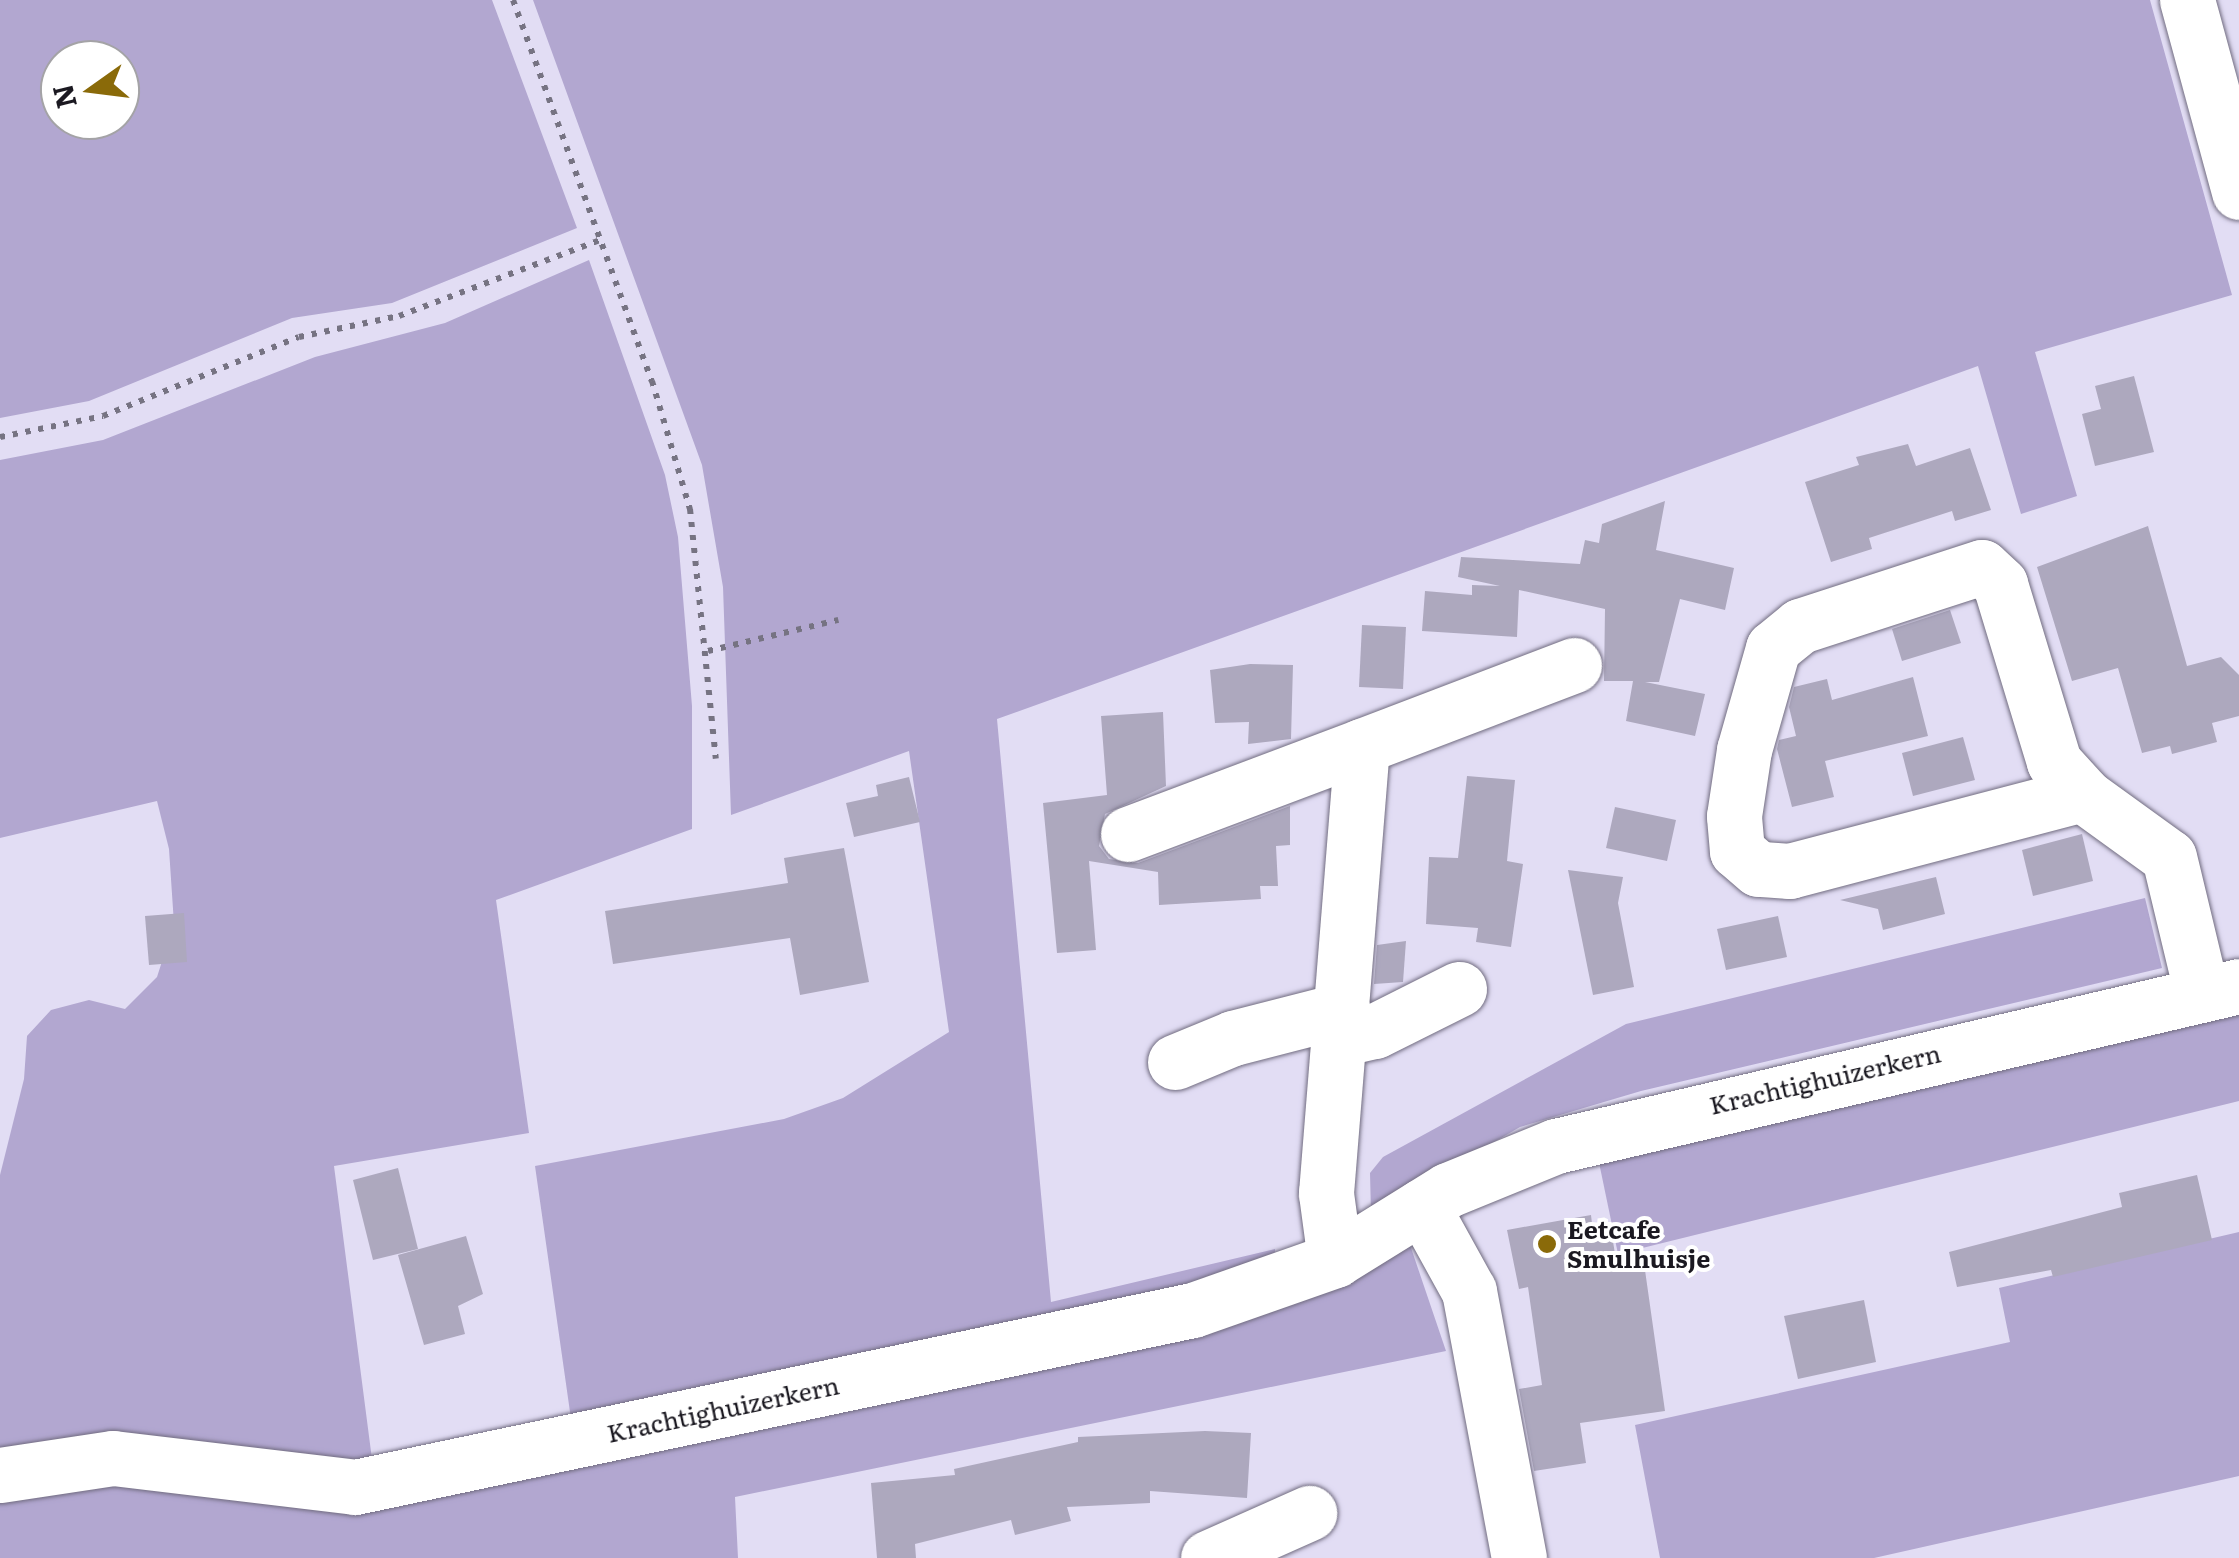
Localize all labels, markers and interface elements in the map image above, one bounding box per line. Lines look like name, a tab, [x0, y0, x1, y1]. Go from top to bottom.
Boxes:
north arrow	[40, 40, 140, 140]
text: N	[40, 80, 86, 113]
street label: Krachtighuizerkern	[1706, 1038, 1944, 1120]
place label: Eetcafe Smulhuisje	[1567, 1215, 1710, 1274]
marker: Eetcafe Smulhuisje	[1536, 1233, 1558, 1255]
street label: Krachtighuizerkern	[604, 1370, 842, 1448]

